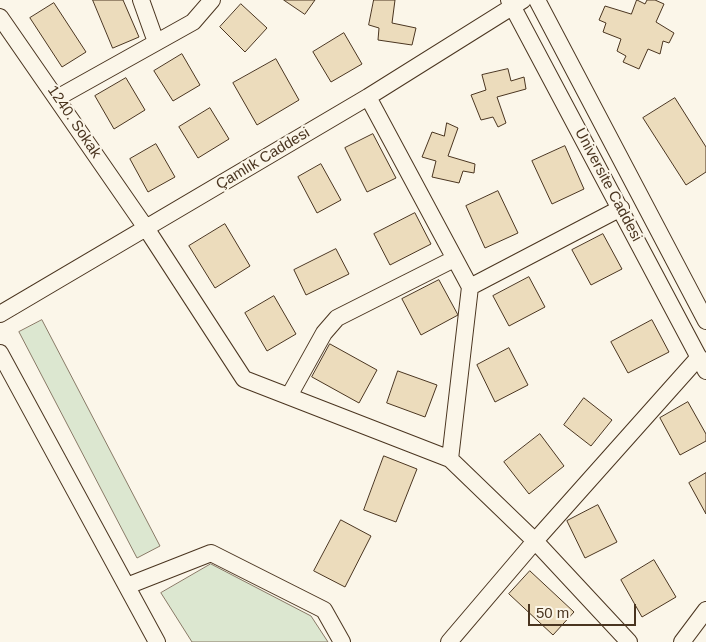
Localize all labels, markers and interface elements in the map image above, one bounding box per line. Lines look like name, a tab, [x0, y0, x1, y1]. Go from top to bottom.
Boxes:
street label: 1240. Sokak	[43, 82, 105, 162]
street label: Çamlık Caddesi	[213, 124, 313, 194]
street label: Universite Caddesi	[571, 125, 645, 245]
scale bar	[531, 594, 638, 626]
text: 50 m	[536, 604, 569, 621]

